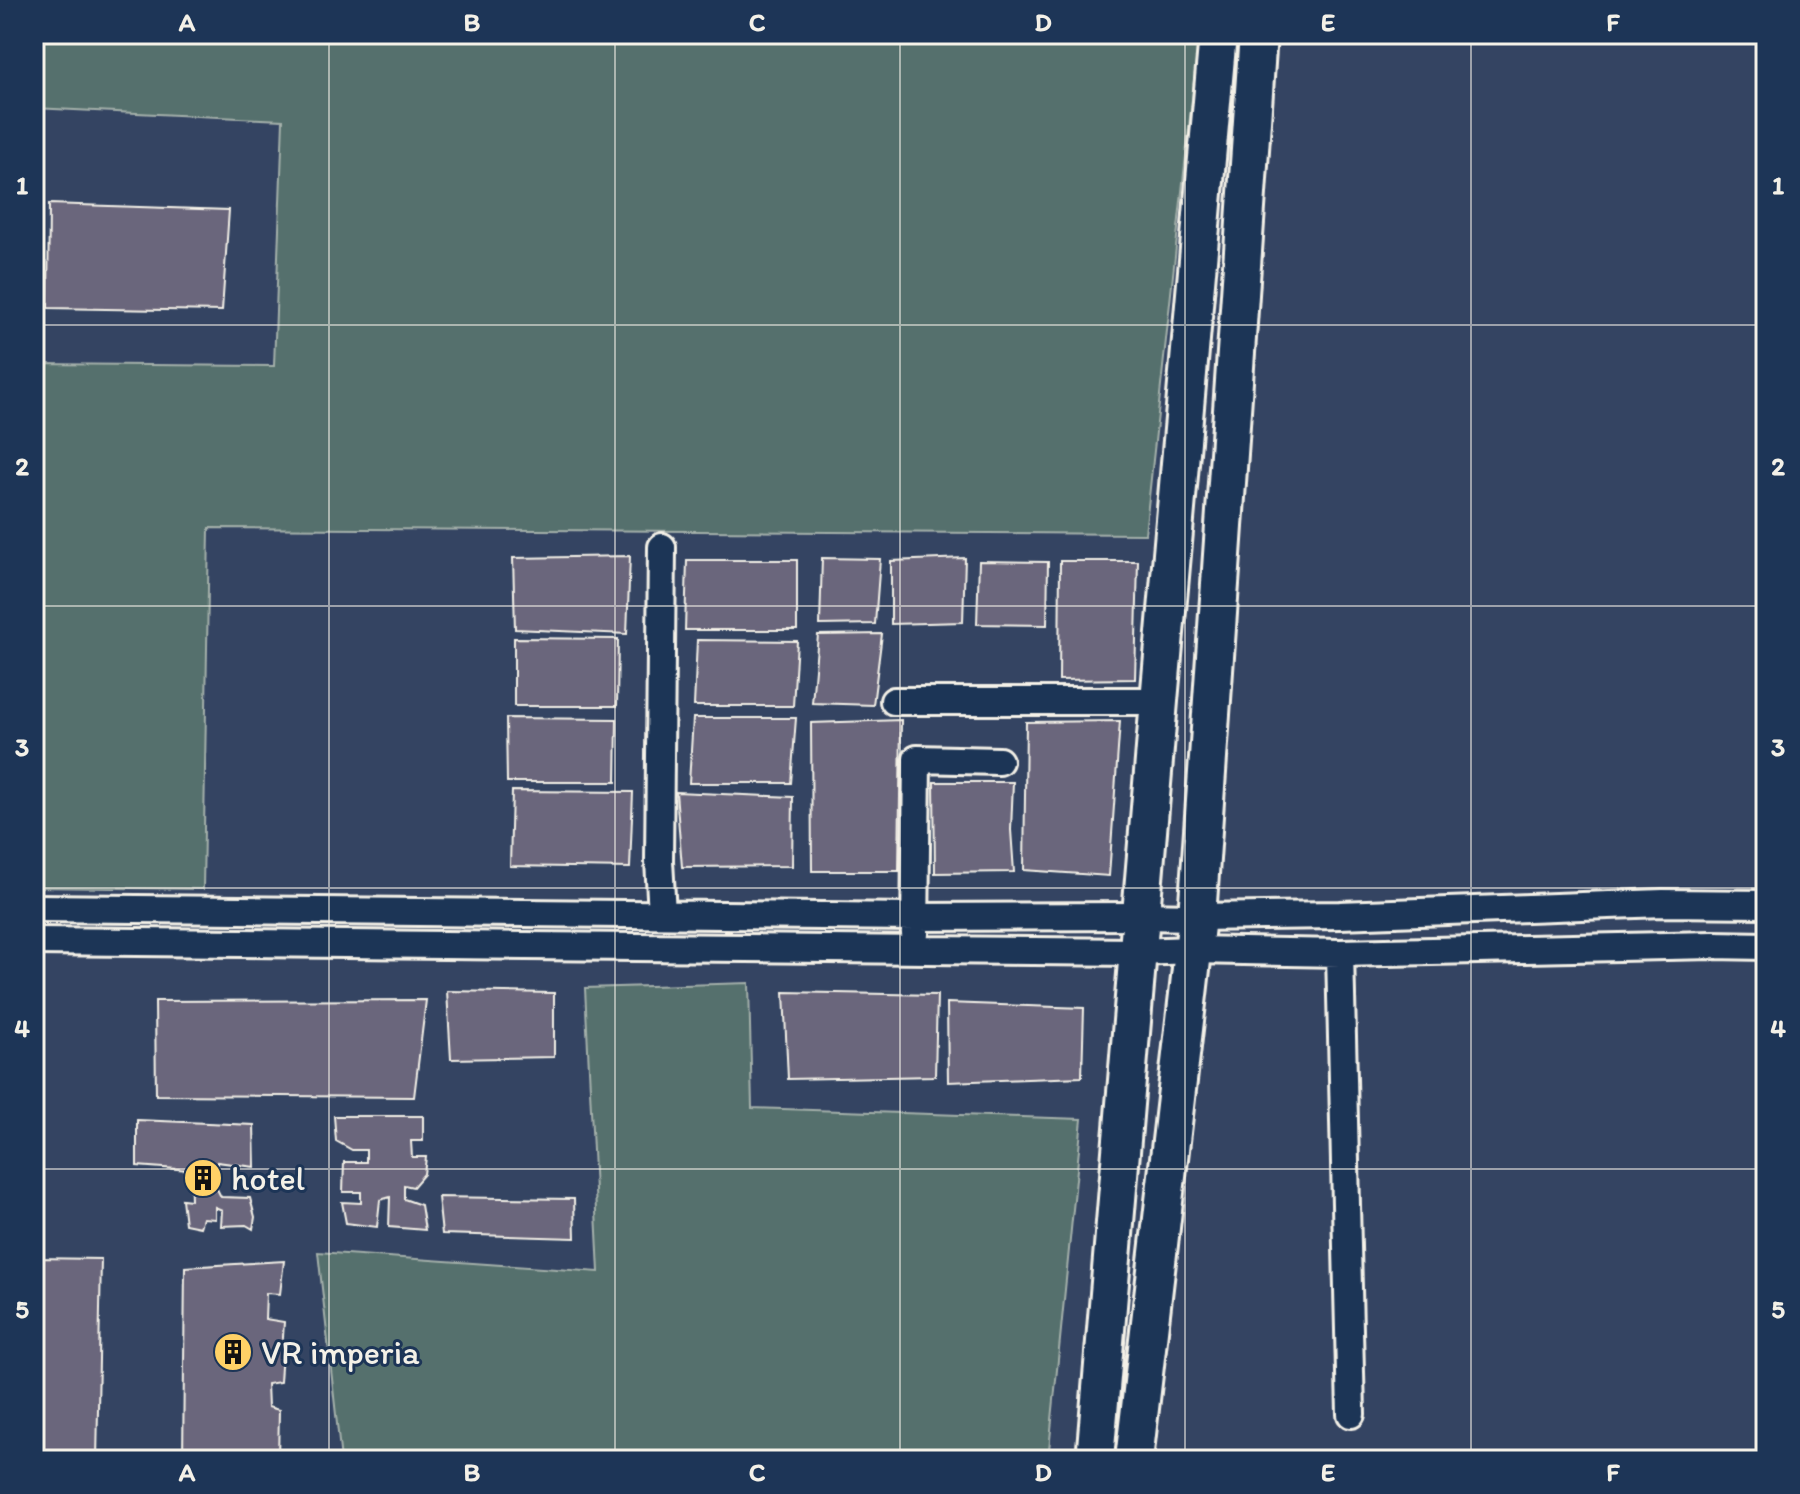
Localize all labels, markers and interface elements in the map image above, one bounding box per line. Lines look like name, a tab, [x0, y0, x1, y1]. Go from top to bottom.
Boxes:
text: A	[178, 6, 196, 38]
text: B	[464, 6, 481, 38]
text: C	[749, 6, 766, 38]
text: D	[1034, 6, 1052, 38]
text: E	[1321, 6, 1335, 38]
text: F	[1606, 6, 1620, 38]
text: 1	[16, 169, 28, 201]
text: 1	[1772, 169, 1784, 201]
text: 2	[15, 450, 29, 482]
text: 2	[1771, 450, 1785, 482]
text: 3	[15, 731, 29, 763]
text: 3	[1771, 731, 1785, 763]
text: 4	[14, 1012, 30, 1044]
text: 4	[1770, 1012, 1786, 1044]
building icon: hotel	[182, 1157, 224, 1199]
place label: hotel	[231, 1158, 306, 1199]
text: 5	[15, 1293, 29, 1325]
text: 5	[1771, 1293, 1785, 1325]
building icon: VR imperia	[212, 1331, 254, 1373]
place label: VR imperia	[261, 1332, 420, 1373]
text: A	[178, 1456, 196, 1488]
text: B	[464, 1456, 481, 1488]
text: C	[749, 1456, 766, 1488]
text: D	[1034, 1456, 1052, 1488]
text: E	[1321, 1456, 1335, 1488]
text: F	[1606, 1456, 1620, 1488]

